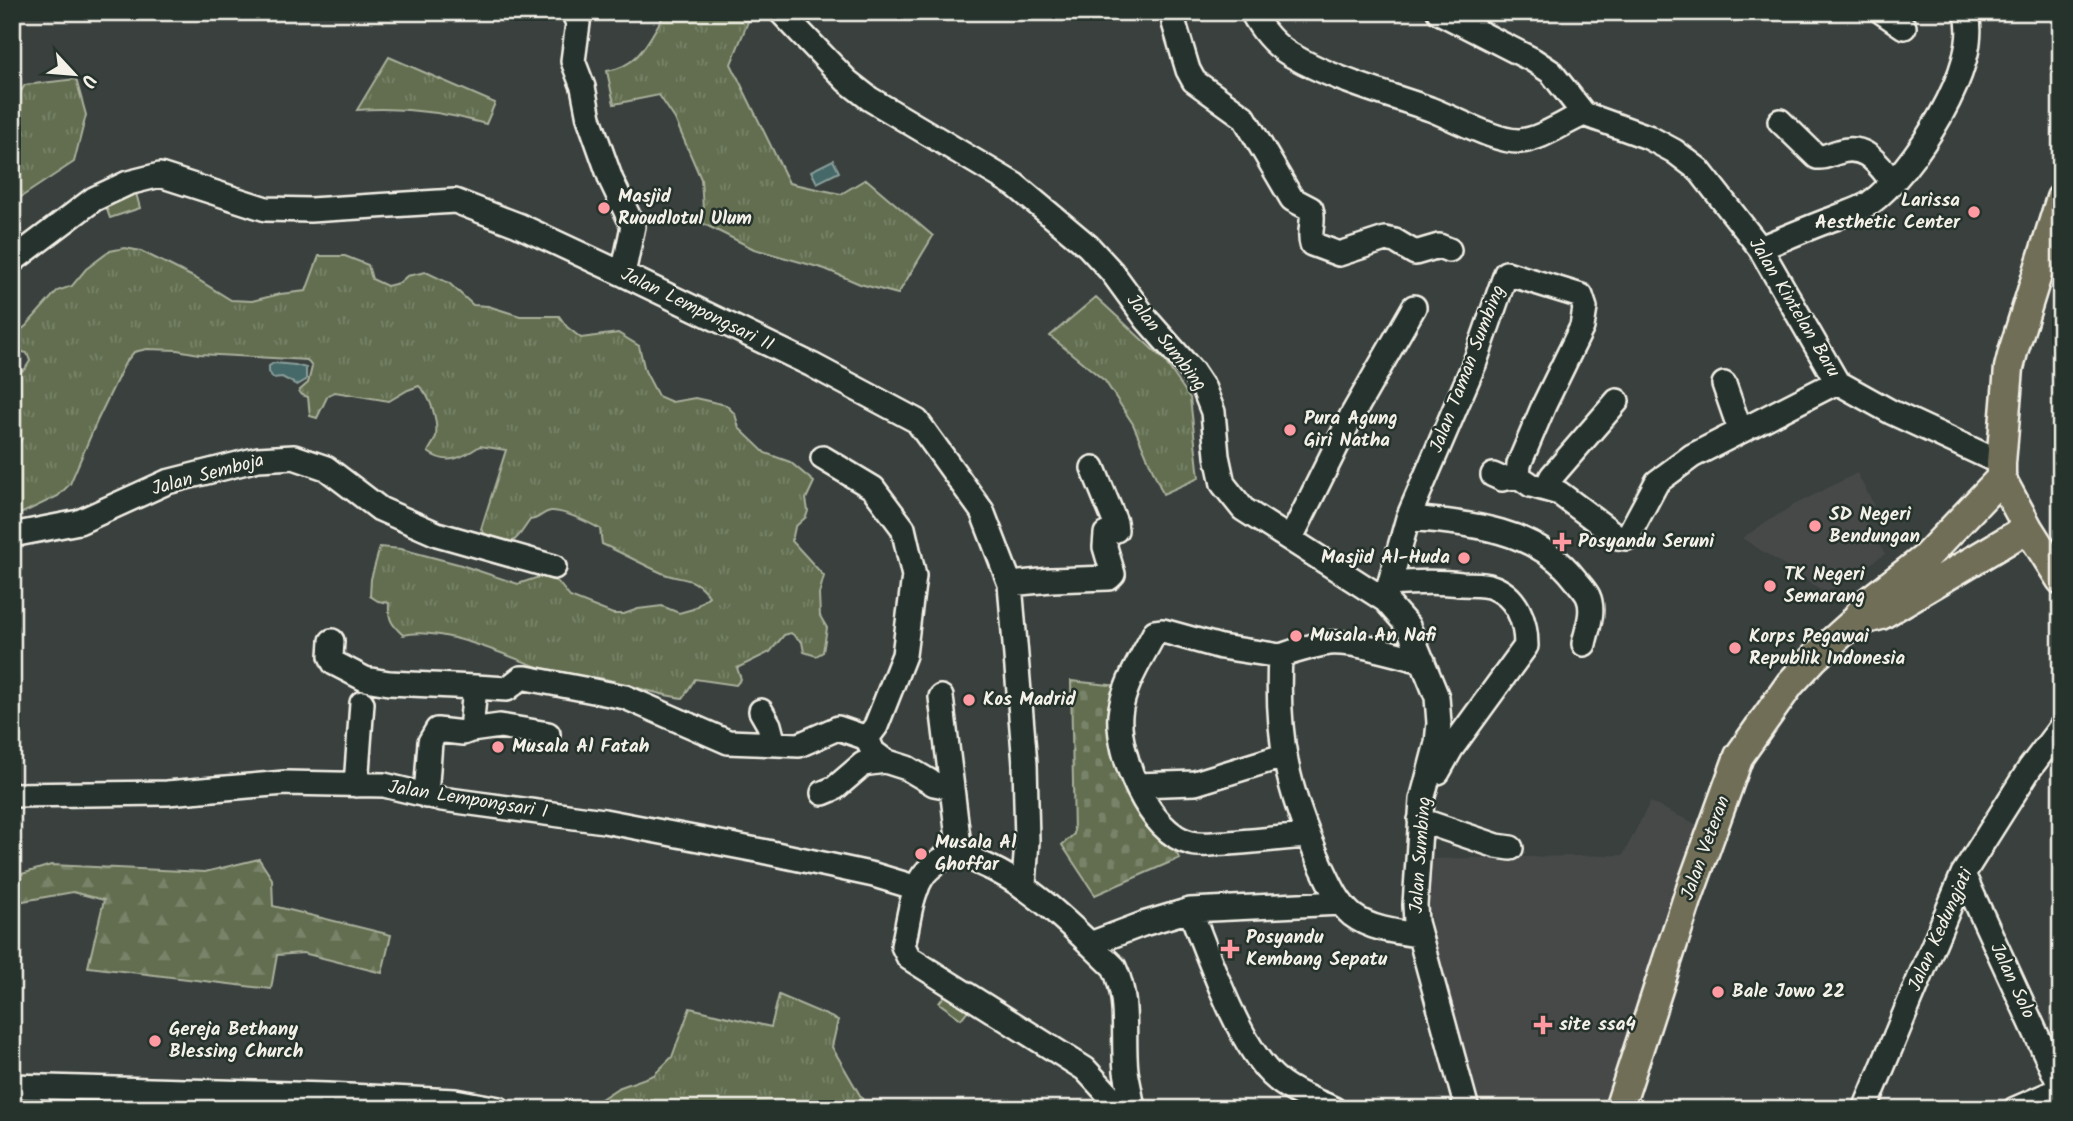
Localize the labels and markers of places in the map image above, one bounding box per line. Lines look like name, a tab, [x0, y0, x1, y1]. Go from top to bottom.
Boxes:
place label: Masjid Ruoudlotul Ulum	[618, 182, 752, 234]
place label: Larissa Aesthetic Center	[1815, 186, 1961, 238]
marker: Masjid Ruoudlotul Ulum	[596, 200, 612, 216]
marker: Larissa Aesthetic Center	[1966, 204, 1982, 220]
place label: Pura Agung Giri Natha	[1304, 404, 1398, 456]
marker: Pura Agung Giri Natha	[1282, 422, 1298, 438]
place label: SD Negeri Bendungan	[1829, 500, 1920, 552]
marker: SD Negeri Bendungan	[1807, 518, 1823, 534]
place label: Posyandu Seruni	[1578, 527, 1715, 557]
marker: Posyandu Seruni	[1552, 532, 1572, 552]
place label: Masjid Al-Huda	[1321, 543, 1450, 573]
marker: Masjid Al-Huda	[1456, 550, 1472, 566]
place label: TK Negeri Semarang	[1784, 560, 1866, 612]
marker: TK Negeri Semarang	[1762, 578, 1778, 594]
place label: Musala An Nafi	[1310, 621, 1437, 651]
place label: Korps Pegawai Republik Indonesia	[1749, 622, 1906, 674]
marker: Musala An Nafi	[1288, 628, 1304, 644]
marker: Korps Pegawai Republik Indonesia	[1727, 640, 1743, 656]
place label: Kos Madrid	[983, 685, 1076, 715]
marker: Kos Madrid	[961, 692, 977, 708]
place label: Musala Al Fatah	[512, 732, 650, 762]
marker: Musala Al Fatah	[490, 739, 506, 755]
place label: Musala Al Ghoffar	[935, 828, 1017, 880]
marker: Musala Al Ghoffar	[913, 846, 929, 862]
place label: Posyandu Kembang Sepatu	[1246, 923, 1388, 975]
marker: Posyandu Kembang Sepatu	[1220, 939, 1240, 959]
place label: Bale Jowo 22	[1732, 977, 1845, 1007]
marker: Bale Jowo 22	[1710, 984, 1726, 1000]
place label: site ssa4	[1559, 1010, 1636, 1040]
place label: Gereja Bethany Blessing Church	[169, 1015, 304, 1067]
marker: site ssa4	[1533, 1015, 1553, 1035]
marker: Gereja Bethany Blessing Church	[147, 1033, 163, 1049]

